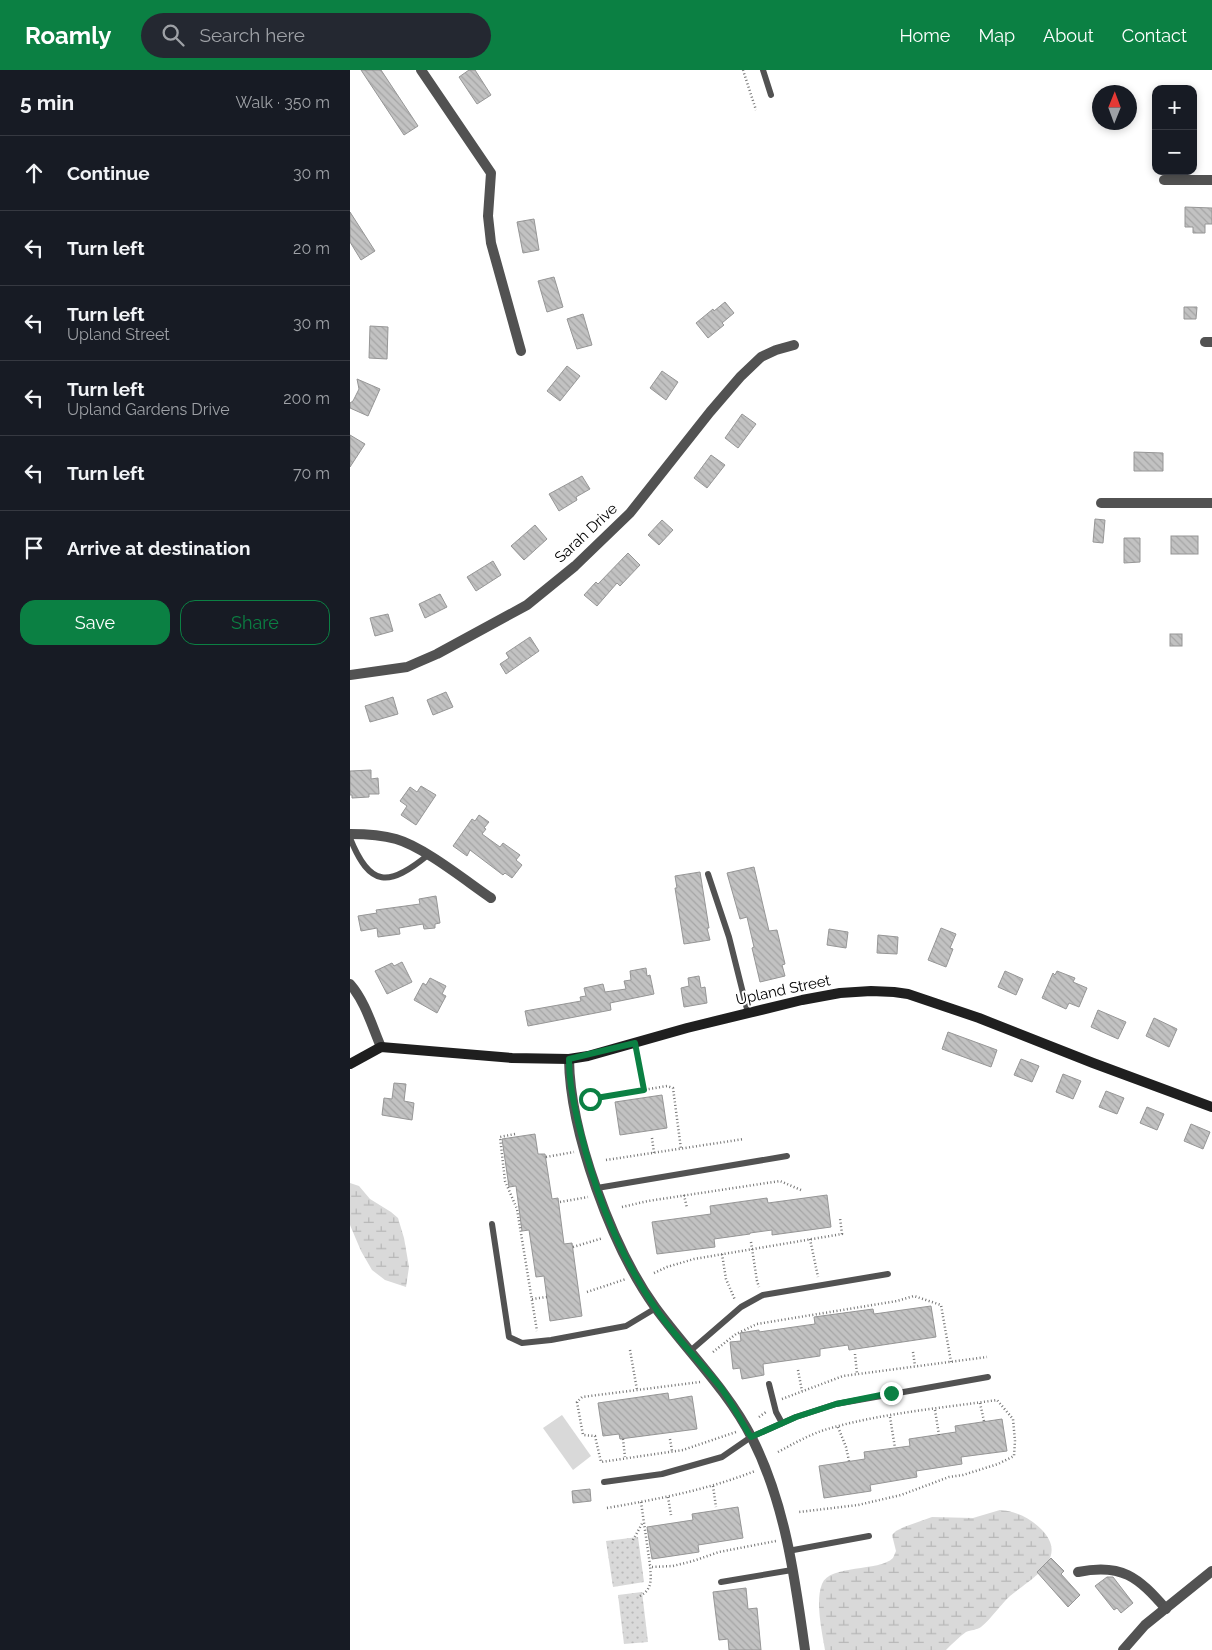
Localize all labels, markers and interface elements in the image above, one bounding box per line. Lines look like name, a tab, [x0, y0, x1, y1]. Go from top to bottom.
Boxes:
search box	[141, 13, 491, 58]
text: Roamly	[25, 21, 111, 50]
icon: search	[159, 21, 187, 49]
text: Search here	[199, 24, 305, 46]
text: Home	[899, 25, 950, 46]
text: Map	[978, 25, 1015, 46]
text: About	[1043, 25, 1094, 46]
text: Contact	[1122, 25, 1187, 46]
north arrow	[1092, 85, 1137, 130]
map controls	[1152, 85, 1197, 175]
button: +	[1152, 85, 1197, 130]
text: 5 min	[20, 90, 74, 115]
text: Walk · 350 m	[236, 93, 330, 112]
button: −	[1152, 130, 1197, 175]
icon: ahead	[20, 159, 48, 187]
text: Continue	[67, 162, 150, 184]
text: 30 m	[293, 164, 330, 183]
icon: left	[20, 234, 48, 262]
text: Turn left	[67, 237, 144, 259]
text: 20 m	[293, 239, 330, 258]
text: Turn left	[67, 303, 144, 325]
icon: left	[20, 309, 48, 337]
text: 30 m	[293, 314, 330, 333]
text: Upland Street	[67, 325, 170, 344]
text: Turn left	[67, 378, 144, 400]
icon: left	[20, 384, 48, 412]
text: 200 m	[283, 389, 330, 408]
text: Upland Gardens Drive	[67, 400, 230, 419]
icon: left	[20, 459, 48, 487]
text: Turn left	[67, 462, 144, 484]
text: 70 m	[293, 464, 330, 483]
street label: Sarah Drive	[551, 499, 621, 567]
icon: arrive	[20, 534, 48, 562]
text: Arrive at destination	[67, 537, 251, 559]
button: Save	[20, 600, 170, 645]
button: Share	[180, 600, 330, 645]
street label: Upland Street	[734, 971, 832, 1009]
route start	[579, 1088, 602, 1111]
route end	[880, 1382, 903, 1405]

